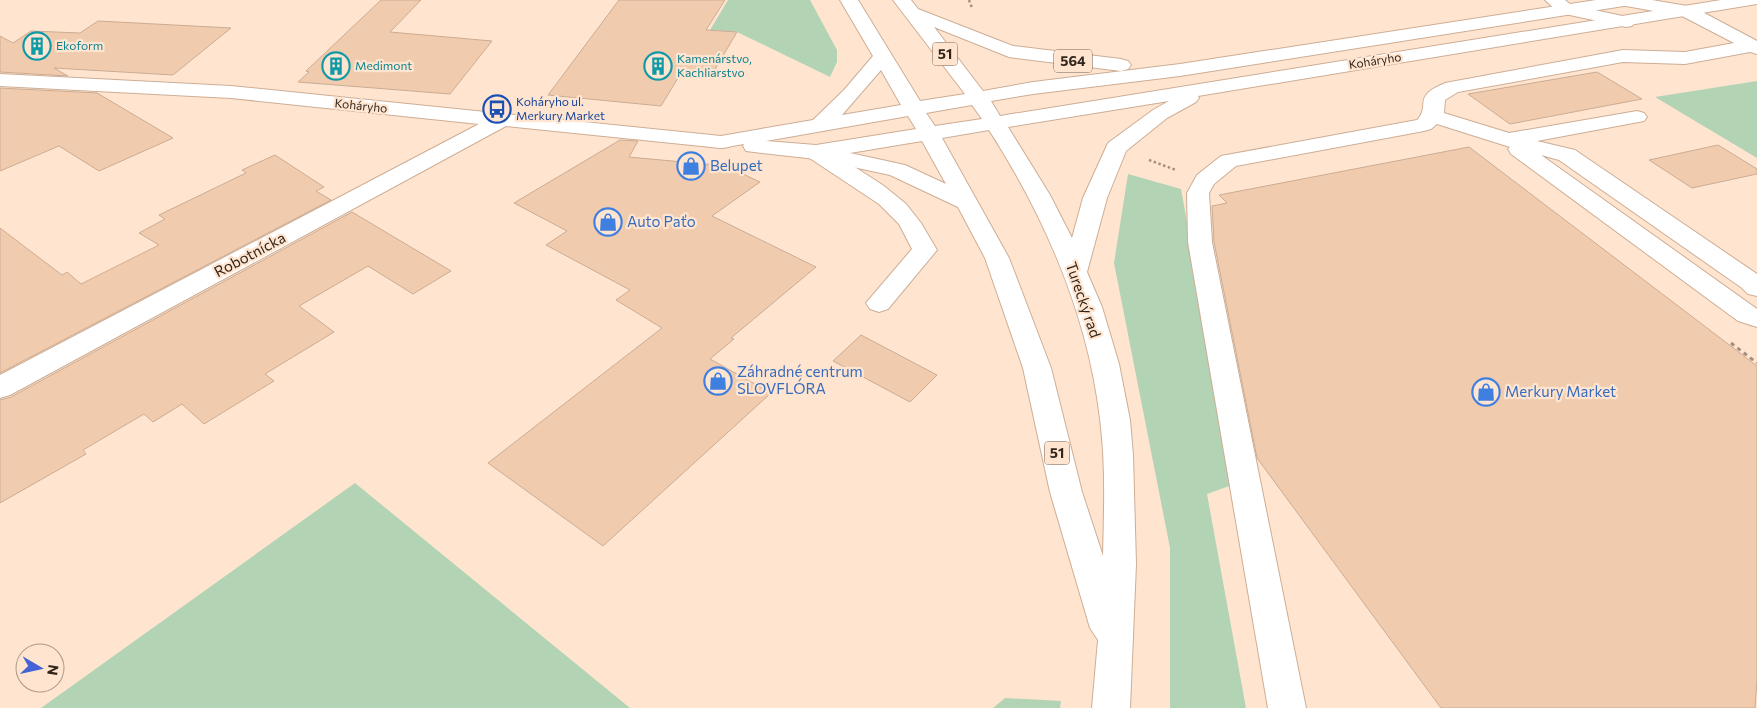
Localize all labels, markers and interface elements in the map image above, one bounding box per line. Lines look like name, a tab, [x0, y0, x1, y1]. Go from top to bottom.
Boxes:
building icon: Ekoform	[22, 31, 52, 61]
place label: Ekoform	[56, 38, 103, 52]
road number: 51	[932, 42, 958, 66]
road number: 564	[1054, 49, 1092, 72]
street label: Koháryho	[1348, 49, 1402, 71]
building icon: Medimont	[321, 51, 351, 81]
building icon: Kamenárstvo, Kachliarstvo	[643, 51, 673, 81]
place label: Kamenárstvo, Kachliarstvo	[677, 51, 752, 79]
place label: Medimont	[355, 58, 412, 72]
bus stop icon: Koháryho ul. Merkury Market	[482, 94, 512, 124]
place label: Koháryho ul. Merkury Market	[516, 94, 605, 122]
street label: Koháryho	[334, 95, 388, 115]
shop icon: Belupet	[676, 151, 706, 181]
place label: Belupet	[710, 156, 763, 174]
shop icon: Auto Paťo	[593, 207, 623, 237]
place label: Auto Paťo	[627, 212, 696, 230]
street label: Robotnícka	[211, 228, 288, 280]
street label: Turecký rad	[1063, 259, 1105, 340]
place label: Záhradné centrum SLOVFLÓRA	[737, 362, 863, 397]
shop icon: Záhradné centrum SLOVFLÓRA	[703, 366, 733, 396]
shop icon: Merkury Market	[1471, 377, 1501, 407]
place label: Merkury Market	[1505, 382, 1616, 400]
road number: 51	[1044, 442, 1070, 464]
north arrow	[15, 643, 65, 693]
text: N	[44, 664, 63, 677]

